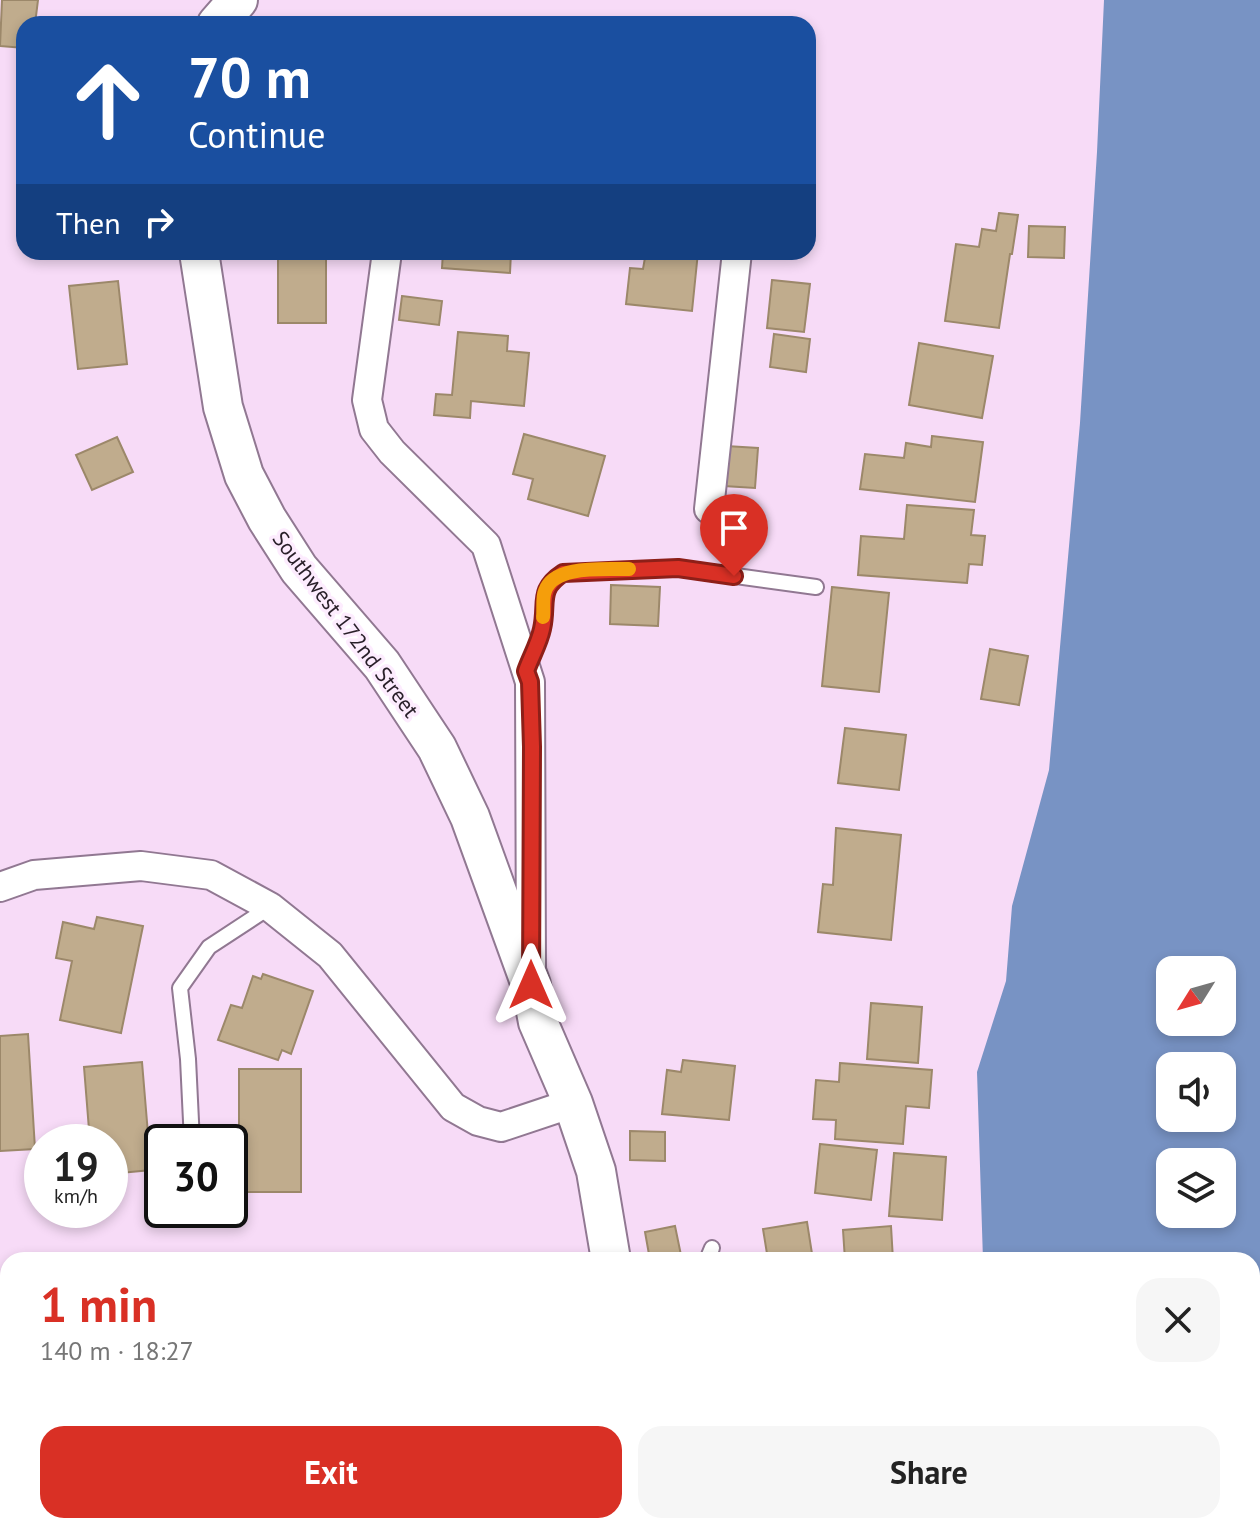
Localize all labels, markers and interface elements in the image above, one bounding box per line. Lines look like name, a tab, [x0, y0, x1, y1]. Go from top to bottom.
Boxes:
text: 70 m	[188, 41, 311, 113]
icon: ahead	[56, 48, 160, 152]
text: Continue	[188, 111, 326, 158]
icon: right	[137, 200, 181, 244]
text: Then	[56, 203, 121, 242]
pin	[700, 494, 768, 576]
icon: arrive	[712, 506, 756, 550]
street label: Southwest 172nd Street	[267, 525, 426, 723]
position arrow	[489, 943, 573, 1027]
north arrow	[1156, 956, 1236, 1036]
map controls	[1156, 956, 1236, 1228]
button: sound	[1156, 1052, 1236, 1132]
speed limit sign: 30	[144, 1124, 248, 1228]
text: 19	[53, 1140, 99, 1192]
button: layers	[1156, 1148, 1236, 1228]
text: km/h	[54, 1183, 98, 1209]
text: 1 min	[40, 1273, 157, 1335]
button: close	[1136, 1278, 1220, 1362]
text: 140 m · 18:27	[40, 1334, 194, 1367]
button: Exit	[40, 1426, 622, 1518]
button: Share	[638, 1426, 1220, 1518]

